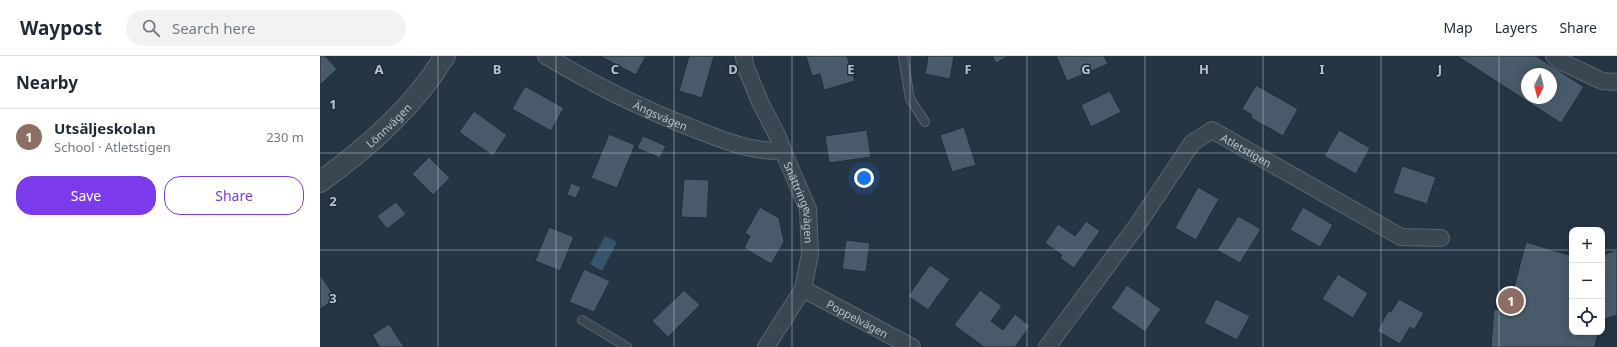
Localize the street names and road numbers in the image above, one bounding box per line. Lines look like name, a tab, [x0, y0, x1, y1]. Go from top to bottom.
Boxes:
street label: Ängsvägen	[631, 96, 690, 133]
street label: Lönnvägen	[362, 100, 414, 150]
street label: Atletstigen	[1219, 129, 1275, 170]
street label: Snättringevägen	[781, 159, 817, 244]
street label: Poppelvägen	[824, 296, 891, 341]

